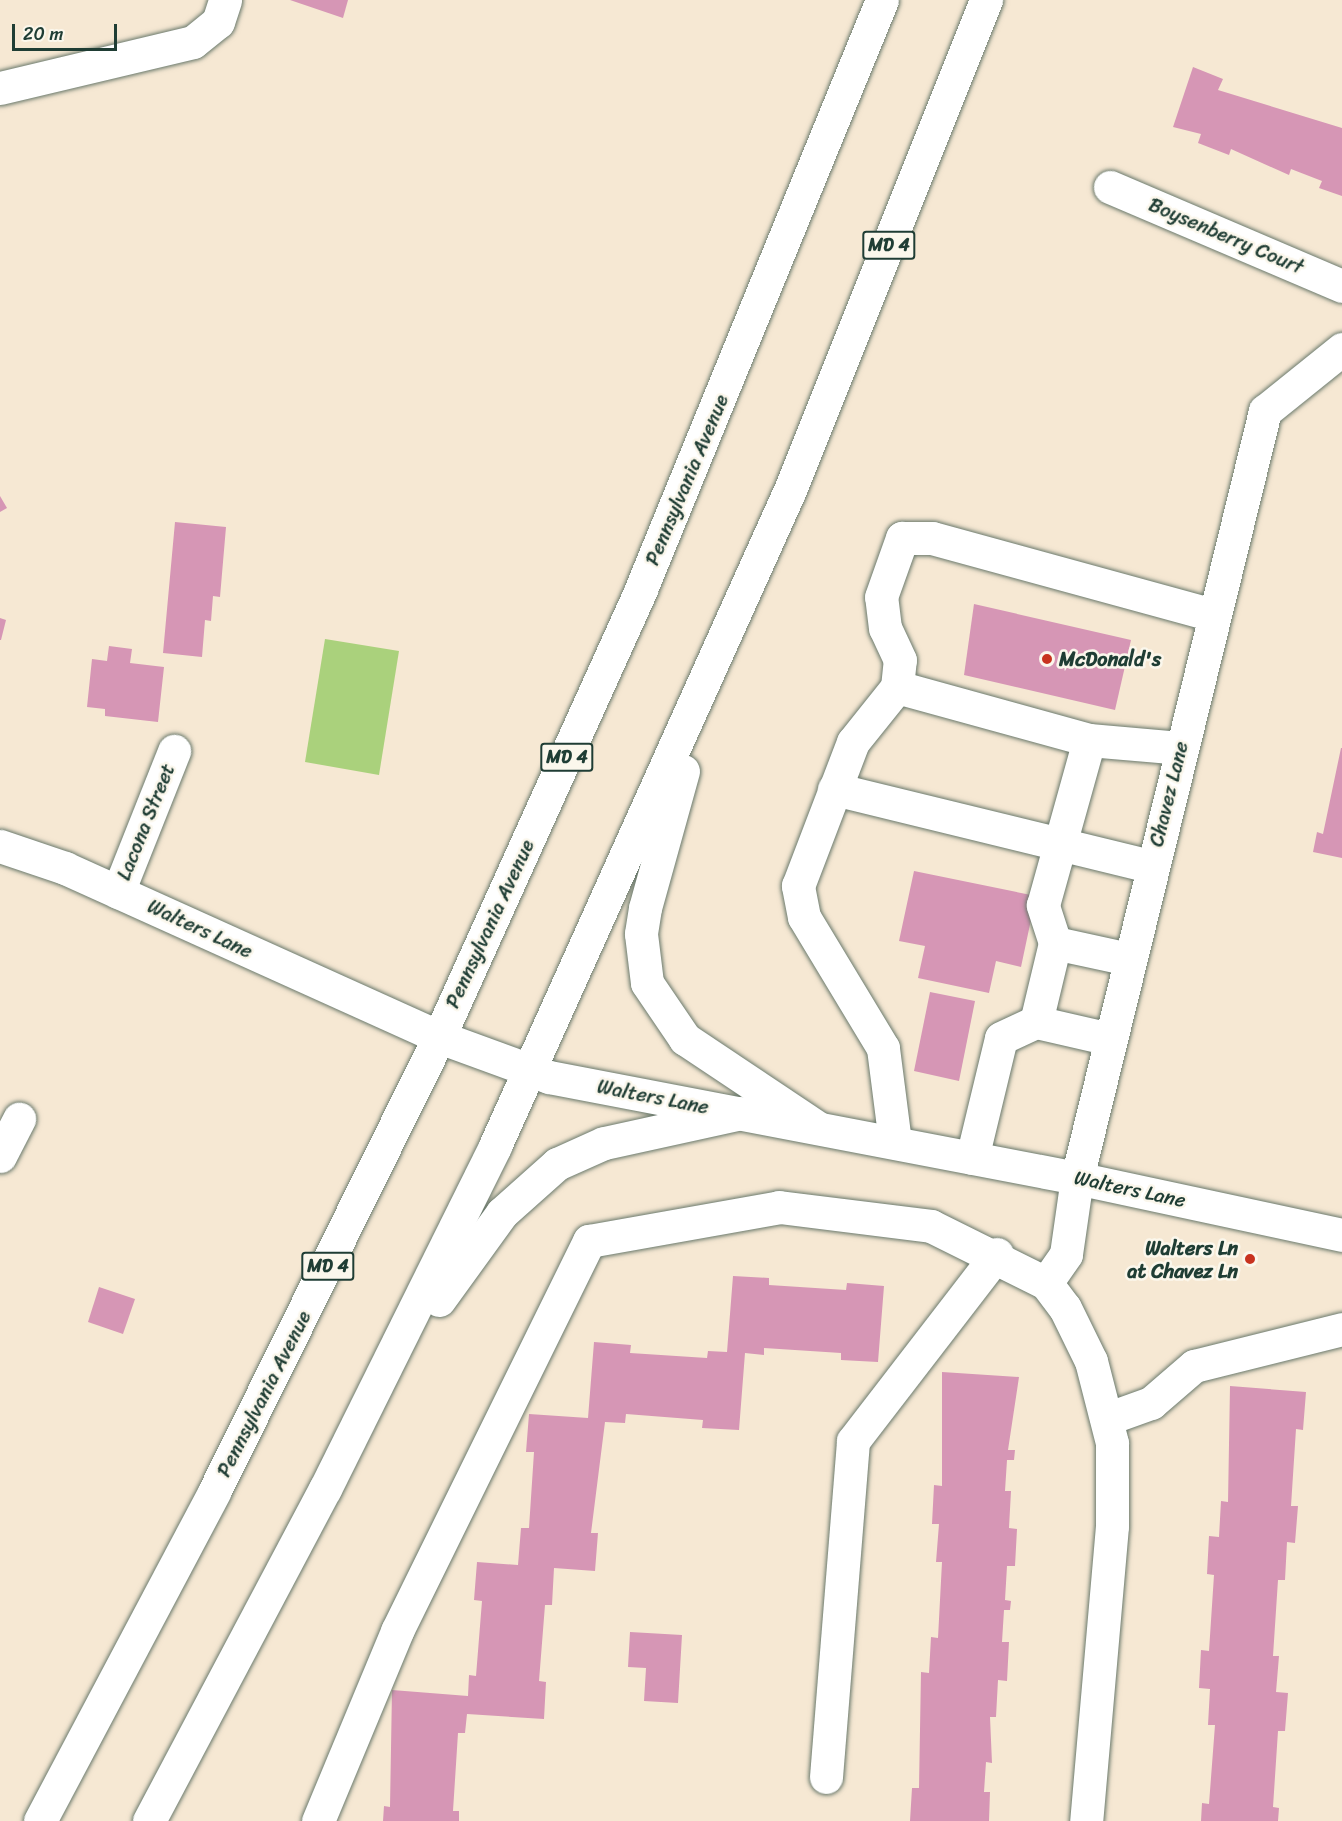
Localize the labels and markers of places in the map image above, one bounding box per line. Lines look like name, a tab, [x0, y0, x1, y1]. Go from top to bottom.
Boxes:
place label: McDonald's	[1059, 647, 1161, 671]
marker: McDonald's	[1040, 652, 1054, 666]
place label: Walters Ln at Chavez Ln	[1127, 1236, 1238, 1283]
marker: Walters Ln at Chavez Ln	[1243, 1252, 1257, 1266]

